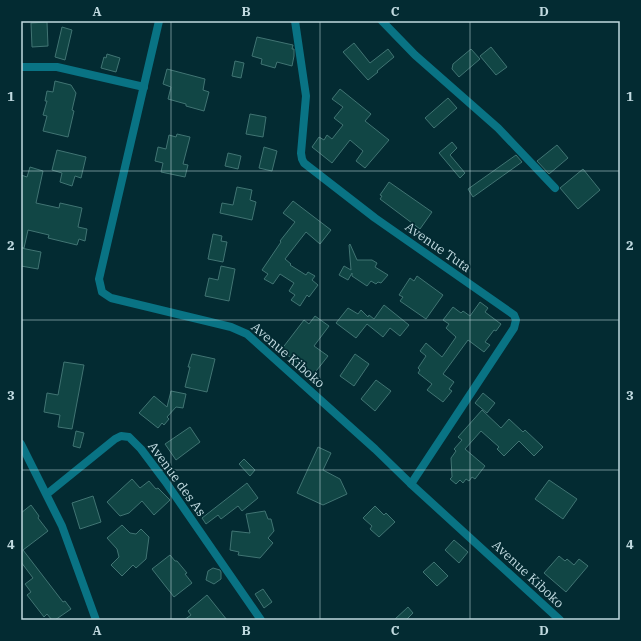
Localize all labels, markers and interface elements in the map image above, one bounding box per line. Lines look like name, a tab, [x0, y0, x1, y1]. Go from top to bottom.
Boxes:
text: A	[92, 3, 102, 20]
text: B	[241, 3, 251, 20]
text: C	[391, 3, 400, 20]
text: D	[539, 3, 549, 20]
text: 1	[7, 88, 15, 105]
text: 1	[626, 88, 634, 105]
street label: Avenue Tuta	[402, 218, 474, 276]
text: 2	[7, 237, 15, 254]
text: 2	[626, 237, 634, 254]
street label: Avenue Kiboko	[248, 318, 328, 392]
text: 3	[7, 387, 15, 404]
text: 3	[626, 387, 634, 404]
street label: Avenue des As	[144, 438, 210, 520]
text: 4	[7, 536, 15, 553]
street label: Avenue Kiboko	[489, 536, 567, 612]
text: 4	[626, 536, 634, 553]
text: A	[92, 622, 102, 639]
text: B	[241, 622, 251, 639]
text: C	[391, 622, 400, 639]
text: D	[539, 622, 549, 639]

